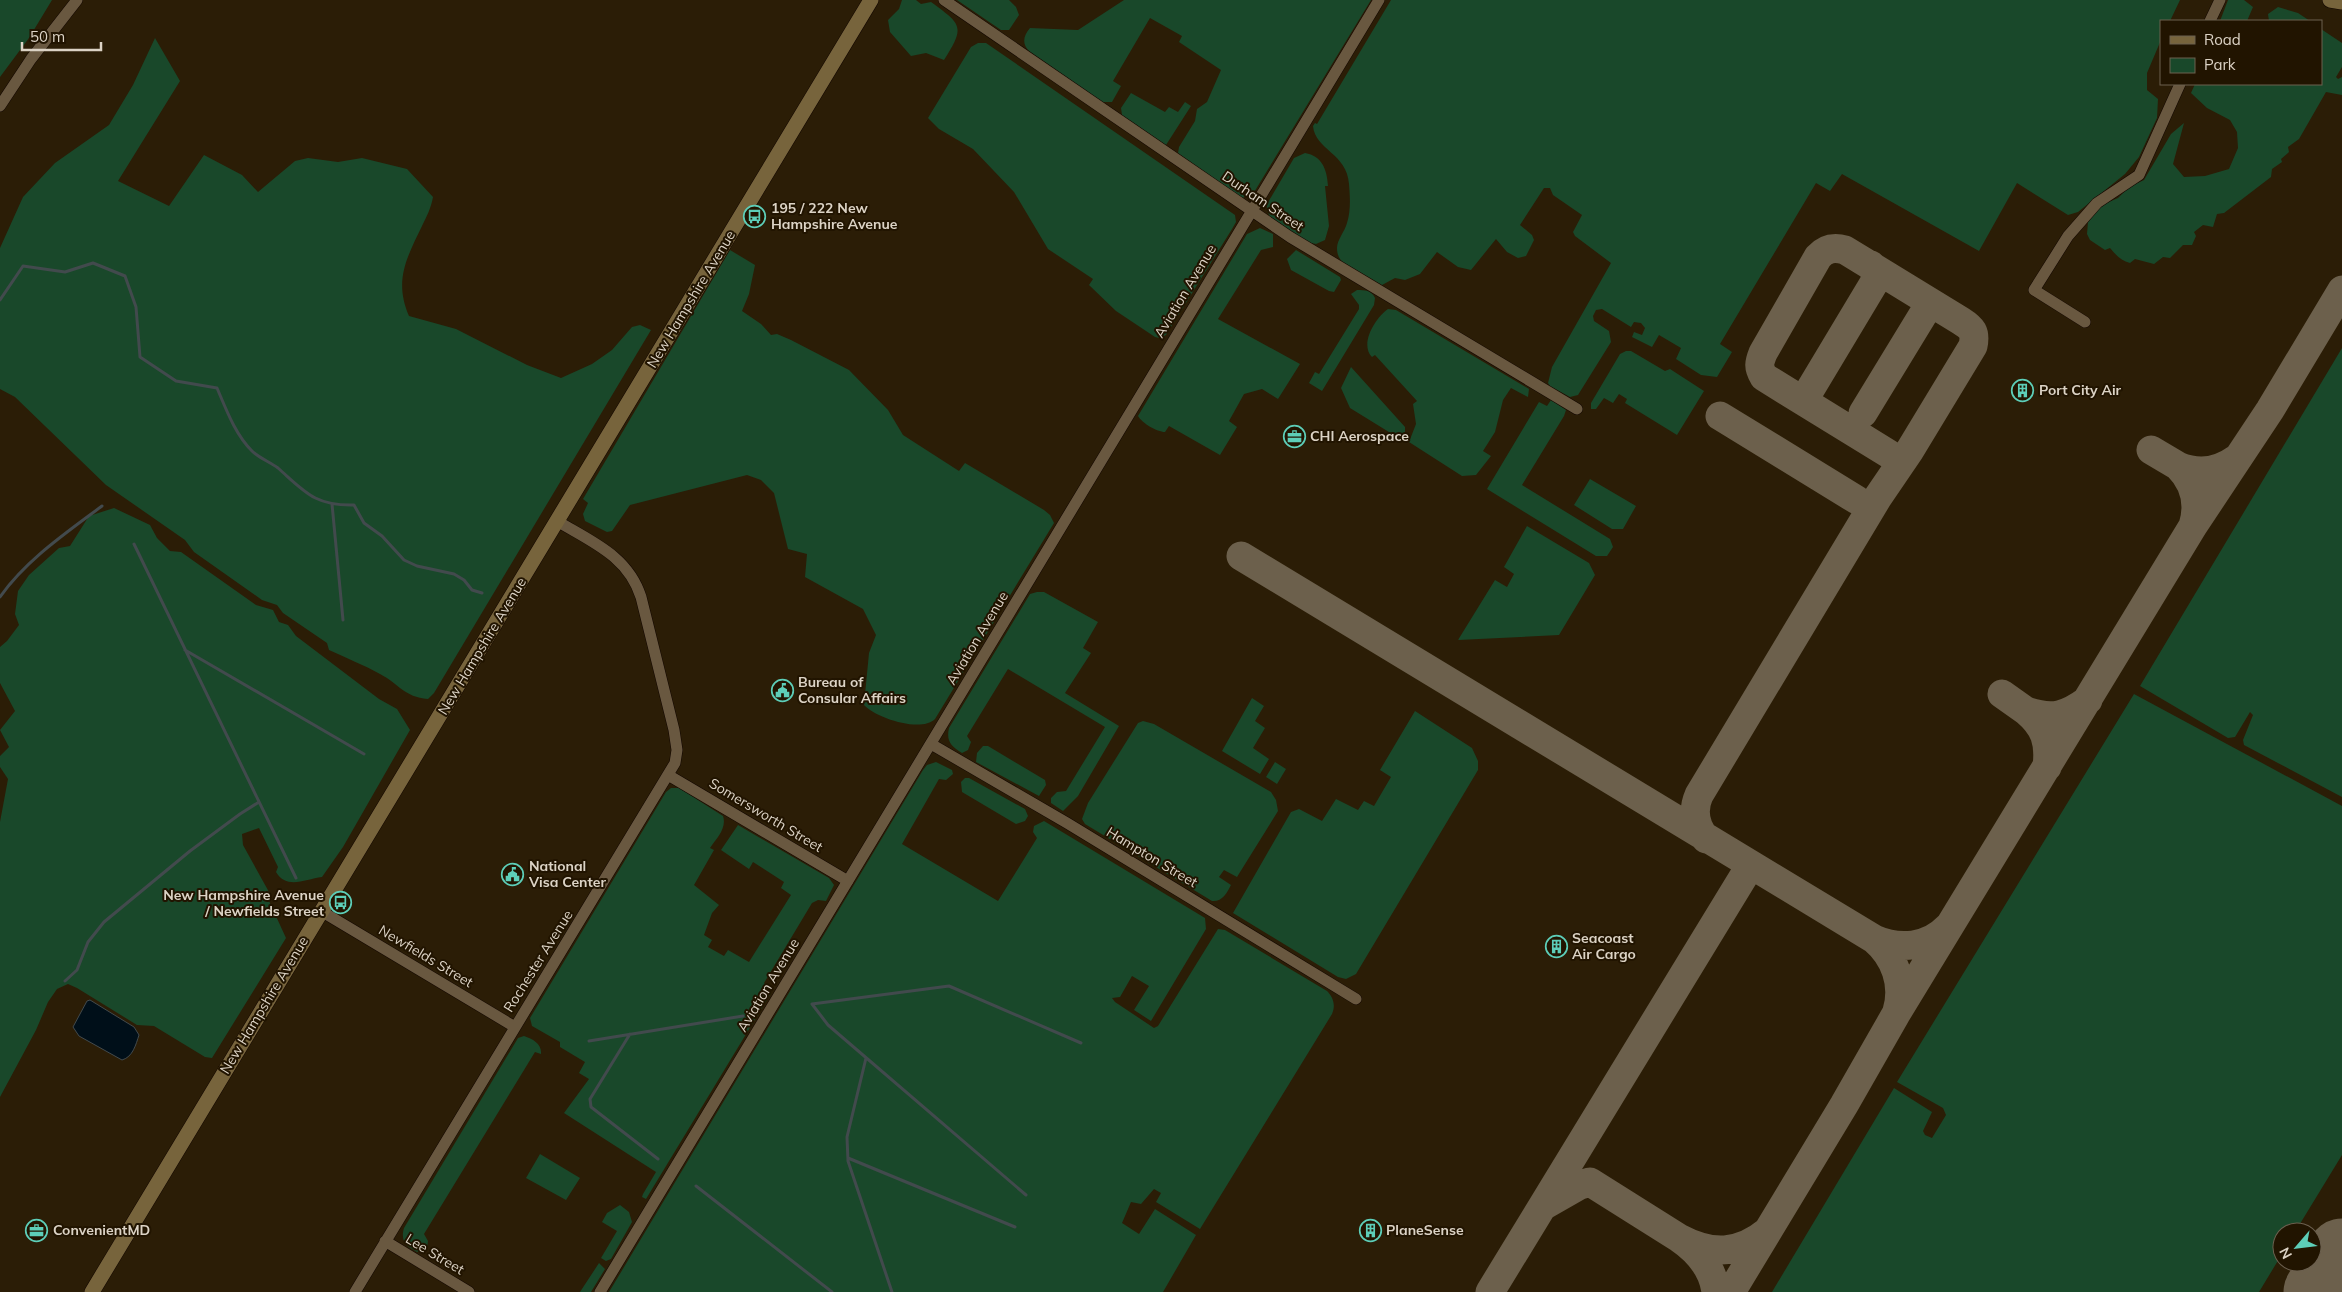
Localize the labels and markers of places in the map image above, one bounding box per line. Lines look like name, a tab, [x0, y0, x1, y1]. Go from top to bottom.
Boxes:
place label: 195 / 222 New Hampshire Avenue	[771, 199, 898, 233]
bus stop icon: 195 / 222 New Hampshire Avenue	[743, 204, 767, 228]
building icon: Port City Air	[2011, 378, 2035, 402]
place label: Port City Air	[2039, 381, 2122, 399]
office icon: CHI Aerospace	[1282, 424, 1306, 448]
place label: CHI Aerospace	[1310, 427, 1409, 445]
place label: Bureau of Consular Affairs	[798, 673, 906, 707]
public building icon: Bureau of Consular Affairs	[770, 678, 794, 702]
place label: National Visa Center	[528, 857, 606, 891]
public building icon: National Visa Center	[501, 862, 525, 886]
place label: New Hampshire Avenue / Newfields Street	[163, 886, 325, 920]
bus stop icon: New Hampshire Avenue / Newfields Street	[328, 891, 352, 915]
place label: Seacoast Air Cargo	[1572, 929, 1636, 963]
building icon: Seacoast Air Cargo	[1544, 934, 1568, 958]
office icon: ConvenientMD	[25, 1218, 49, 1242]
building icon: PlaneSense	[1358, 1218, 1382, 1242]
place label: ConvenientMD	[53, 1221, 150, 1239]
place label: PlaneSense	[1386, 1221, 1464, 1239]

